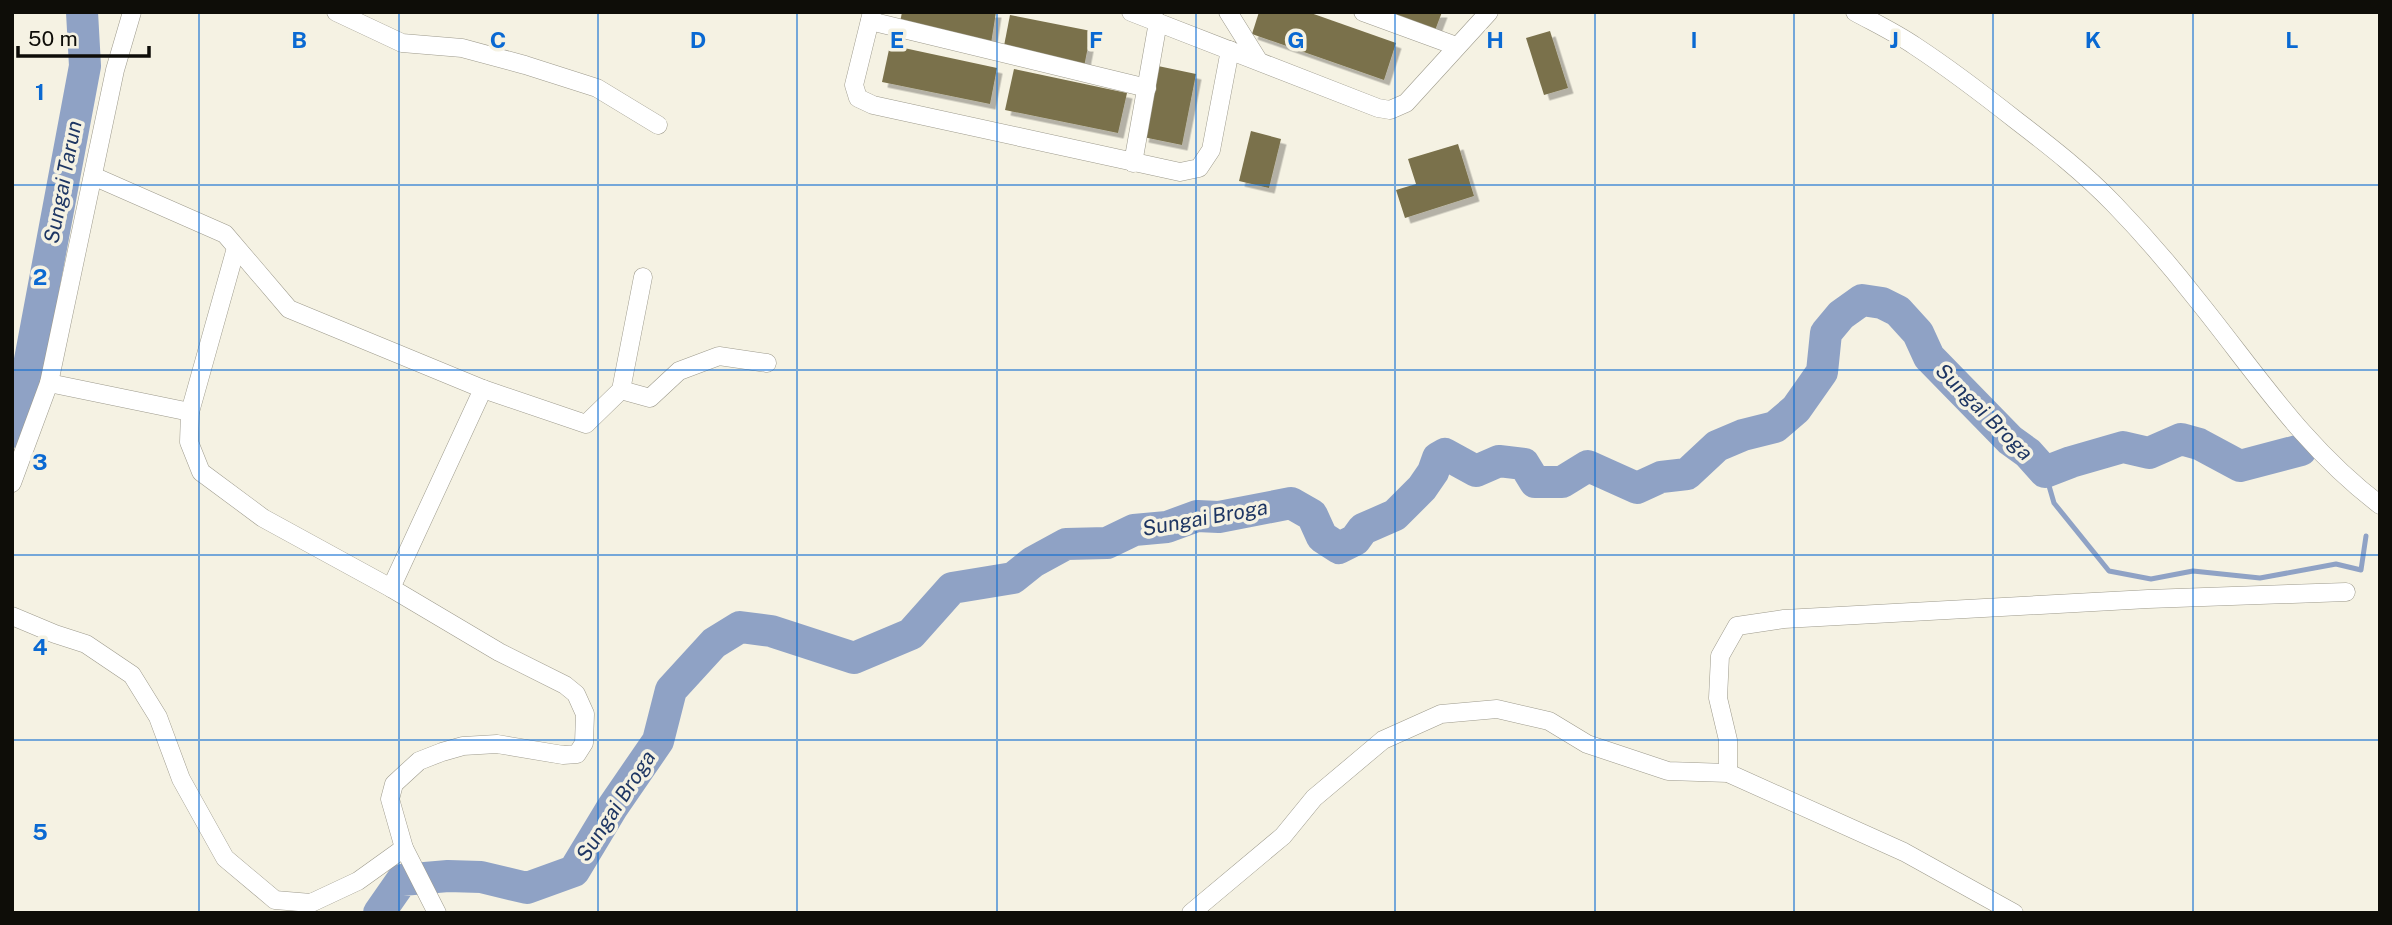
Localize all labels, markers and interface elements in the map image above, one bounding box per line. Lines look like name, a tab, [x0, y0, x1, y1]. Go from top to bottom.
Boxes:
scale bar	[18, 14, 149, 58]
text: 50 m	[28, 26, 78, 51]
text: B	[291, 26, 307, 53]
text: C	[490, 26, 506, 53]
text: D	[690, 26, 706, 53]
text: E	[890, 26, 904, 53]
text: F	[1089, 26, 1103, 53]
text: G	[1287, 26, 1305, 53]
text: H	[1486, 26, 1504, 53]
text: I	[1690, 26, 1698, 53]
text: J	[1889, 26, 1899, 53]
text: K	[2085, 26, 2101, 53]
text: L	[2285, 26, 2299, 53]
text: 1	[35, 78, 45, 105]
water label: Sungai Tarun	[38, 118, 87, 245]
text: 2	[33, 263, 47, 290]
water label: Sungai Broga	[1931, 358, 2038, 465]
text: 3	[32, 448, 48, 475]
water label: Sungai Broga	[1140, 494, 1270, 541]
text: 4	[32, 633, 48, 660]
water label: Sungai Broga	[571, 746, 661, 866]
text: 5	[32, 818, 48, 845]

